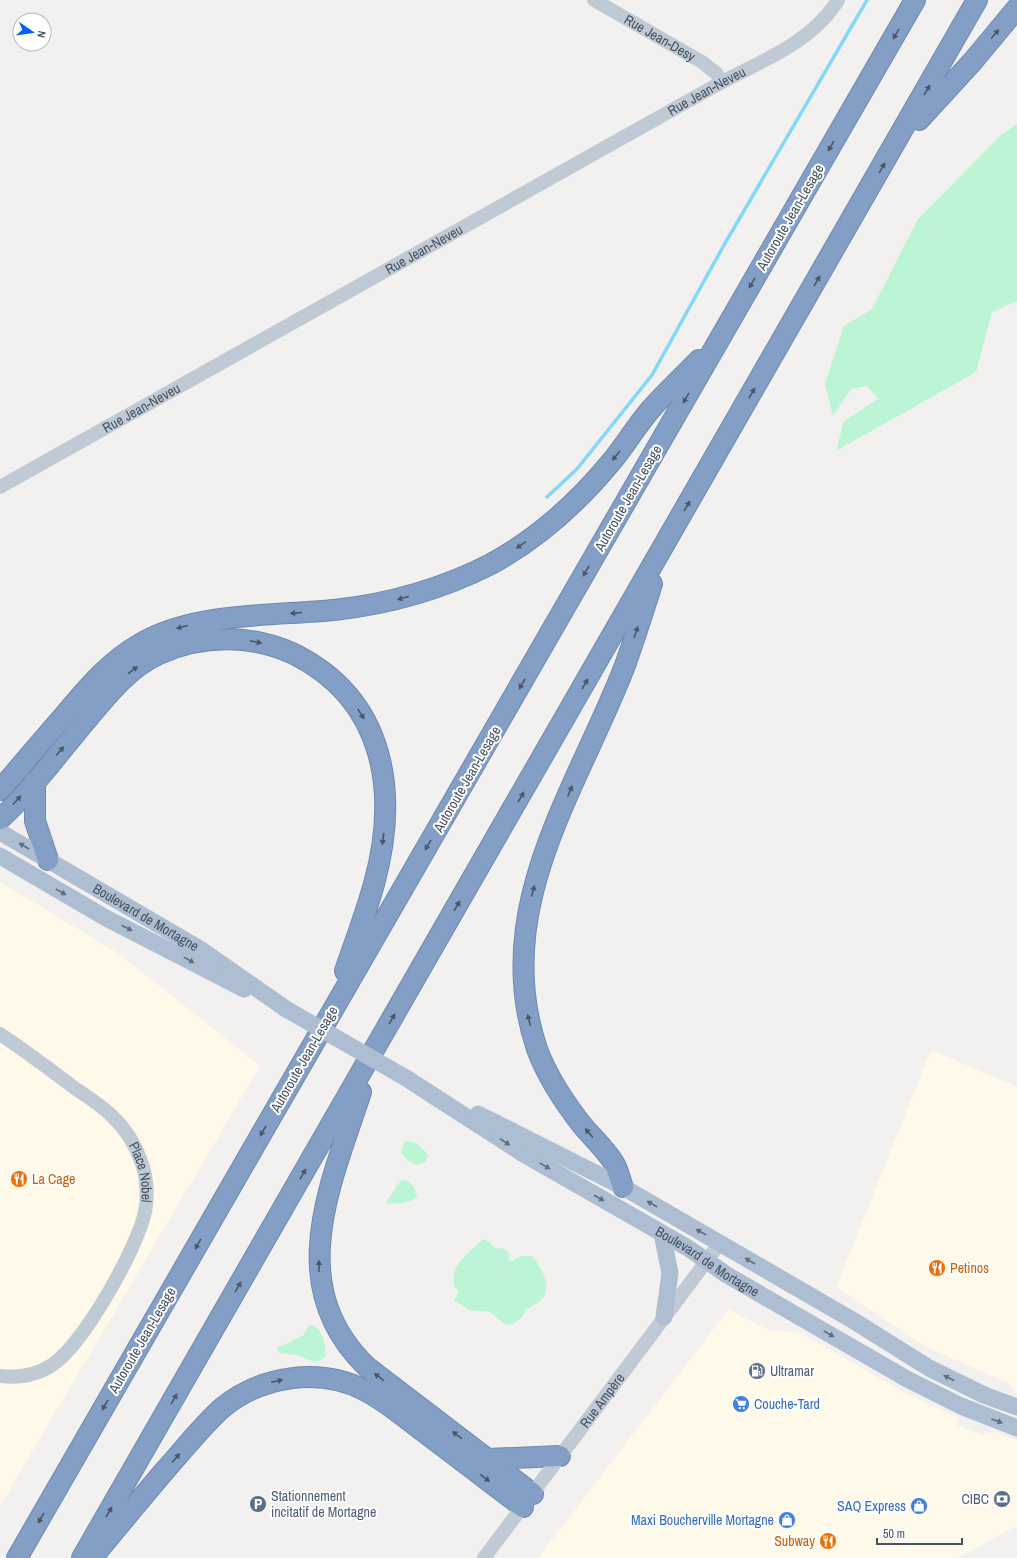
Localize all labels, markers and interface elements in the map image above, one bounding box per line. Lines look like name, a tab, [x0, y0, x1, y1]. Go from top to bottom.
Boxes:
street label: Rue Jean-Desy	[621, 10, 699, 65]
north arrow	[12, 12, 52, 52]
one-way arrow	[892, 28, 899, 40]
one-way arrow	[990, 29, 999, 40]
text: N	[34, 30, 49, 39]
street label: Rue Jean-Neveu	[664, 63, 749, 120]
one-way arrow	[923, 84, 930, 96]
one-way arrow	[827, 140, 834, 152]
street label: Autoroute Jean-Lesage	[752, 161, 828, 274]
one-way arrow	[878, 162, 885, 174]
street label: Rue Jean-Neveu	[382, 220, 466, 278]
one-way arrow	[813, 275, 820, 287]
one-way arrow	[748, 277, 755, 289]
street label: Rue Jean-Neveu	[99, 379, 183, 437]
one-way arrow	[748, 388, 755, 399]
one-way arrow	[682, 392, 689, 404]
street label: Autoroute Jean-Lesage	[590, 442, 666, 555]
one-way arrow	[611, 451, 620, 462]
one-way arrow	[683, 500, 690, 512]
one-way arrow	[516, 541, 526, 549]
one-way arrow	[583, 565, 590, 577]
one-way arrow	[397, 595, 409, 601]
one-way arrow	[290, 610, 302, 616]
one-way arrow	[176, 625, 188, 631]
one-way arrow	[633, 625, 639, 637]
one-way arrow	[250, 640, 262, 646]
one-way arrow	[128, 666, 139, 674]
one-way arrow	[518, 678, 525, 690]
one-way arrow	[582, 678, 589, 690]
one-way arrow	[357, 708, 364, 719]
street label: Autoroute Jean-Lesage	[429, 723, 505, 836]
one-way arrow	[55, 746, 64, 757]
one-way arrow	[567, 785, 574, 797]
one-way arrow	[517, 791, 524, 803]
one-way arrow	[13, 795, 22, 805]
one-way arrow	[380, 832, 386, 845]
one-way arrow	[425, 839, 432, 851]
one-way arrow	[18, 843, 30, 850]
street label: Boulevard de Mortagne	[90, 879, 202, 955]
one-way arrow	[530, 885, 536, 897]
one-way arrow	[55, 888, 67, 895]
one-way arrow	[454, 900, 461, 912]
one-way arrow	[121, 925, 132, 932]
one-way arrow	[183, 957, 195, 964]
street label: Autoroute Jean-Lesage	[266, 1003, 342, 1116]
one-way arrow	[389, 1013, 396, 1025]
one-way arrow	[526, 1014, 532, 1026]
one-way arrow	[259, 1125, 266, 1137]
one-way arrow	[585, 1128, 594, 1139]
one-way arrow	[500, 1138, 510, 1146]
street label: Place Nobel	[125, 1139, 156, 1203]
one-way arrow	[539, 1163, 551, 1170]
one-way arrow	[300, 1168, 307, 1180]
restaurant icon: La Cage	[9, 1169, 29, 1189]
place label: La Cage	[32, 1170, 75, 1188]
one-way arrow	[593, 1194, 605, 1201]
one-way arrow	[647, 1201, 658, 1208]
street label: Boulevard de Mortagne	[652, 1222, 763, 1301]
one-way arrow	[695, 1229, 707, 1236]
one-way arrow	[194, 1238, 201, 1249]
one-way arrow	[744, 1257, 756, 1264]
restaurant icon: Petinos	[927, 1258, 947, 1278]
place label: Petinos	[950, 1259, 989, 1277]
one-way arrow	[316, 1260, 323, 1272]
one-way arrow	[235, 1281, 242, 1293]
street label: Autoroute Jean-Lesage	[104, 1284, 180, 1397]
one-way arrow	[823, 1331, 835, 1338]
fuel station icon: Ultramar	[747, 1361, 767, 1381]
place label: Ultramar	[770, 1362, 814, 1380]
street label: Rue Ampère	[576, 1369, 628, 1431]
one-way arrow	[373, 1372, 384, 1381]
one-way arrow	[943, 1375, 954, 1382]
one-way arrow	[271, 1378, 283, 1384]
one-way arrow	[170, 1394, 177, 1405]
supermarket icon: Couche-Tard	[731, 1394, 751, 1414]
place label: Couche-Tard	[754, 1395, 820, 1413]
one-way arrow	[102, 1399, 109, 1411]
one-way arrow	[991, 1418, 1003, 1424]
one-way arrow	[451, 1431, 462, 1439]
one-way arrow	[171, 1453, 180, 1464]
one-way arrow	[480, 1474, 491, 1482]
place label: Stationnement incitatif de Mortagne	[271, 1487, 376, 1521]
bank icon: CIBC	[992, 1489, 1012, 1509]
place label: CIBC	[962, 1490, 989, 1508]
parking icon: Stationnement incitatif de Mortagne	[248, 1494, 268, 1514]
shop icon: SAQ Express	[909, 1496, 929, 1516]
place label: SAQ Express	[837, 1497, 906, 1515]
one-way arrow	[106, 1506, 113, 1518]
shop icon: Maxi Boucherville Mortagne	[777, 1510, 797, 1530]
place label: Maxi Boucherville Mortagne	[631, 1511, 774, 1529]
one-way arrow	[37, 1512, 44, 1524]
scale bar	[877, 1520, 962, 1546]
text: 50 m	[883, 1526, 905, 1542]
restaurant icon: Subway	[818, 1531, 838, 1551]
place label: Subway	[774, 1532, 815, 1550]

